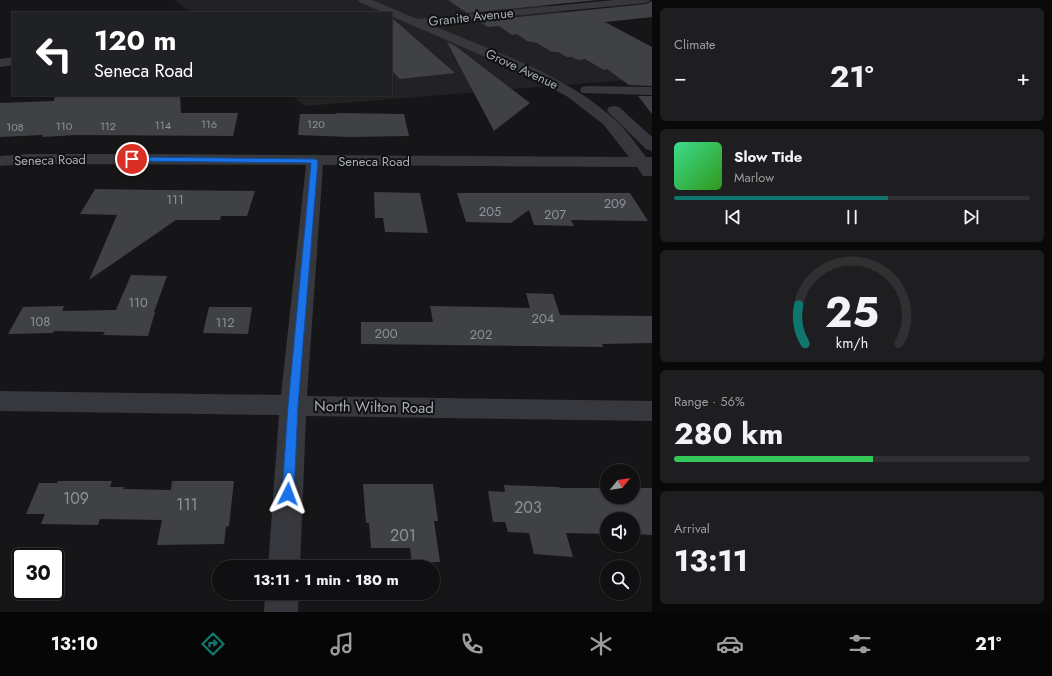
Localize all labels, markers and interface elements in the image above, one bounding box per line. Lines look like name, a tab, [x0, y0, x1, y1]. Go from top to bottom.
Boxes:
street label: Granite Avenue	[428, 3, 515, 31]
text: 120 m	[94, 20, 177, 61]
icon: left	[28, 28, 80, 80]
text: Climate	[674, 35, 715, 54]
street label: Grove Avenue	[483, 44, 562, 94]
text: 21°	[830, 55, 874, 98]
text: Seneca Road	[94, 58, 193, 84]
text: −	[674, 61, 687, 93]
text: +	[1016, 61, 1030, 93]
house number: 116	[201, 116, 217, 132]
house number: 120	[307, 116, 325, 132]
house number: 114	[155, 117, 172, 133]
house number: 110	[56, 118, 73, 134]
house number: 112	[100, 118, 116, 134]
house number: 108	[6, 119, 24, 135]
pin	[115, 142, 149, 176]
text: Slow Tide	[734, 146, 802, 168]
icon: arrive	[121, 148, 143, 170]
street label: Seneca Road	[14, 150, 86, 170]
street label: Seneca Road	[338, 152, 410, 171]
text: Marlow	[734, 168, 774, 187]
house number: 111	[166, 190, 184, 209]
house number: 209	[604, 194, 626, 213]
house number: 205	[479, 202, 501, 221]
house number: 207	[544, 205, 566, 224]
icon: previous	[722, 206, 744, 228]
icon: pause	[841, 206, 863, 228]
icon: next	[960, 206, 982, 228]
text: 25	[825, 282, 879, 343]
house number: 110	[128, 293, 148, 312]
house number: 204	[532, 309, 555, 328]
house number: 108	[30, 312, 50, 331]
house number: 112	[215, 313, 235, 332]
house number: 200	[375, 324, 398, 343]
house number: 202	[470, 325, 492, 344]
text: km/h	[836, 333, 868, 353]
text: Range · 56%	[674, 392, 745, 411]
street label: North Wilton Road	[314, 395, 434, 419]
text: 280 km	[674, 412, 783, 455]
north arrow	[600, 464, 640, 504]
map controls	[600, 464, 640, 600]
position arrow	[267, 473, 309, 515]
house number: 109	[63, 487, 89, 510]
house number: 111	[176, 493, 198, 516]
house number: 203	[514, 496, 542, 519]
button: sound	[600, 512, 640, 552]
text: Arrival	[674, 519, 710, 538]
house number: 201	[390, 524, 416, 547]
text: 13:11	[674, 539, 748, 582]
speed limit sign: 30	[12, 548, 64, 600]
button: search	[600, 560, 640, 600]
text: 13:11 · 1 min · 180 m	[253, 569, 399, 591]
icon: directions	[199, 630, 227, 658]
icon: music	[328, 630, 356, 658]
icon: phone	[458, 630, 486, 658]
icon: climate	[587, 630, 615, 658]
icon: car	[716, 630, 744, 658]
icon: filters	[846, 630, 874, 658]
text: 13:10	[51, 631, 98, 657]
text: 21°	[975, 631, 1001, 657]

